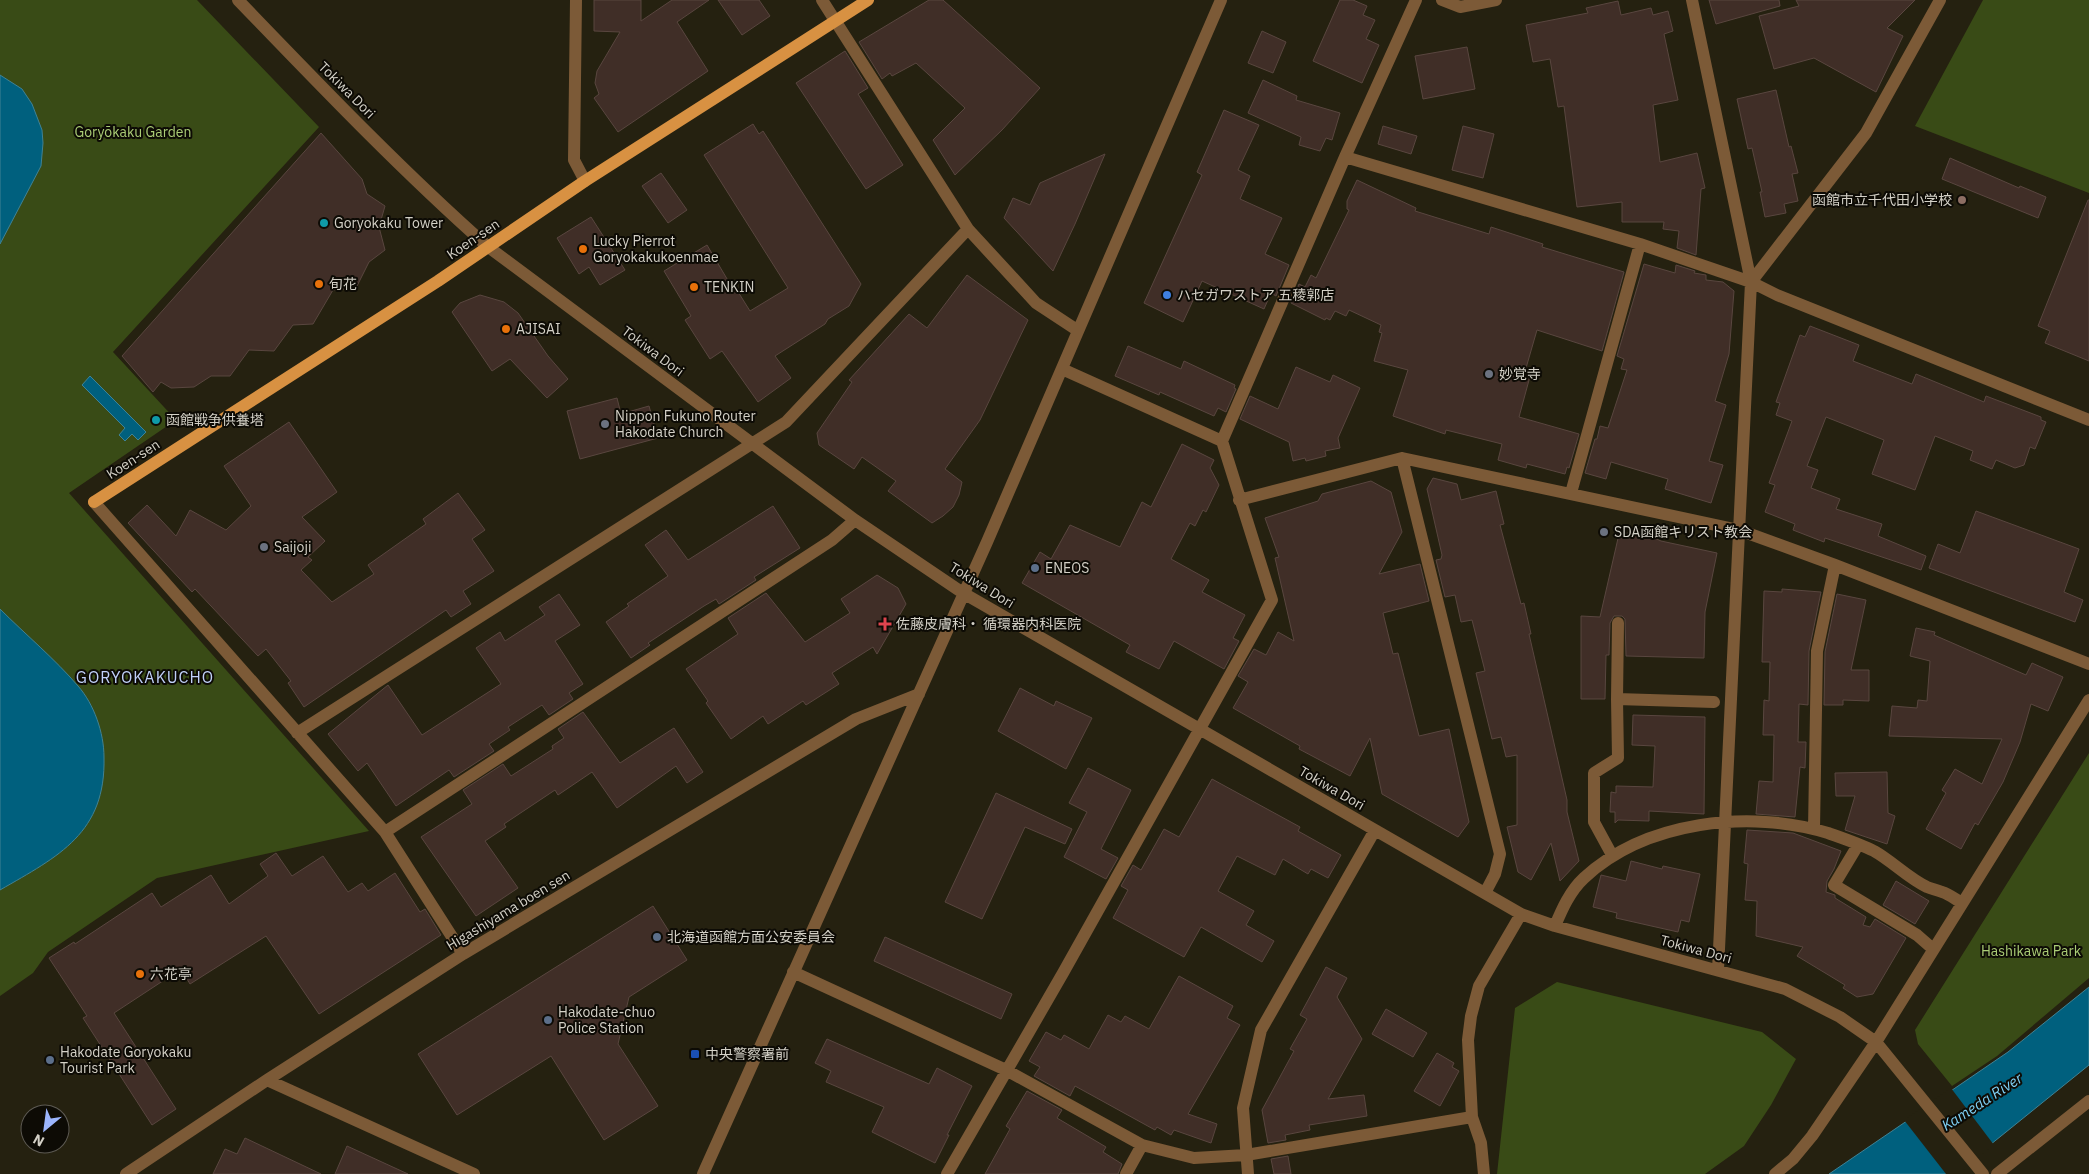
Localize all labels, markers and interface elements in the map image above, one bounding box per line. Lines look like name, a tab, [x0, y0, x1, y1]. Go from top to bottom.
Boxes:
street label: Tokiwa Dori	[315, 58, 379, 122]
park label: Goryōkaku Garden	[75, 123, 191, 141]
place label: 函館市立千代田小学校	[1812, 191, 1952, 209]
marker: 函館市立千代田小学校	[1956, 194, 1968, 206]
place label: Goryokaku Tower	[334, 214, 443, 232]
street label: Koen-sen	[443, 215, 503, 263]
marker: Goryokaku Tower	[318, 217, 330, 229]
place label: Lucky Pierrot Goryokakukoenmae	[593, 232, 719, 266]
marker: Lucky Pierrot Goryokakukoenmae	[577, 243, 589, 255]
place label: 旬花	[329, 275, 357, 293]
marker: 旬花	[313, 278, 325, 290]
place label: TENKIN	[704, 278, 754, 296]
marker: TENKIN	[688, 281, 700, 293]
place label: ハセガワストア 五稜郭店	[1177, 286, 1334, 304]
marker: ハセガワストア 五稜郭店	[1161, 289, 1173, 301]
place label: AJISAI	[516, 320, 561, 338]
street label: Tokiwa Dori	[618, 322, 688, 380]
marker: AJISAI	[500, 323, 512, 335]
place label: 妙覚寺	[1499, 365, 1541, 383]
marker: 妙覚寺	[1483, 368, 1495, 380]
place label: Nippon Fukuno Router Hakodate Church	[615, 407, 756, 441]
place label: 函館戦争供養塔	[166, 411, 264, 429]
marker: 函館戦争供養塔	[150, 414, 162, 426]
marker: Nippon Fukuno Router Hakodate Church	[599, 418, 611, 430]
street label: Koen-sen	[103, 435, 163, 483]
place label: SDA函館キリスト教会	[1614, 523, 1752, 541]
marker: SDA函館キリスト教会	[1598, 526, 1610, 538]
place label: Saijoji	[274, 538, 311, 556]
marker: Saijoji	[258, 541, 270, 553]
street label: Tokiwa Dori	[946, 558, 1018, 612]
place label: ENEOS	[1045, 559, 1089, 577]
marker: ENEOS	[1029, 562, 1041, 574]
place label: 佐藤皮膚科・ 循環器内科医院	[896, 615, 1081, 633]
marker: 佐藤皮膚科・ 循環器内科医院	[878, 617, 892, 631]
district label: GORYOKAKUCHO	[76, 667, 214, 687]
street label: Tokiwa Dori	[1296, 762, 1368, 814]
street label: Higashiyama boen sen	[443, 866, 573, 954]
place label: 北海道函館方面公安委員会	[667, 928, 835, 946]
marker: 北海道函館方面公安委員会	[651, 931, 663, 943]
street label: Tokiwa Dori	[1658, 931, 1734, 967]
park label: Hashikawa Park	[1981, 942, 2082, 960]
place label: 六花亭	[150, 965, 192, 983]
marker: 六花亭	[134, 968, 146, 980]
place label: Hakodate-chuo Police Station	[558, 1003, 655, 1037]
marker: Hakodate-chuo Police Station	[542, 1014, 554, 1026]
place label: Hakodate Goryokaku Tourist Park	[60, 1043, 191, 1077]
place label: 中央警察署前	[705, 1045, 789, 1063]
marker: 中央警察署前	[689, 1048, 701, 1060]
marker: Hakodate Goryokaku Tourist Park	[44, 1054, 56, 1066]
water label: Kameda River	[1938, 1068, 2026, 1135]
north arrow	[20, 1104, 70, 1154]
text: N	[30, 1130, 47, 1151]

